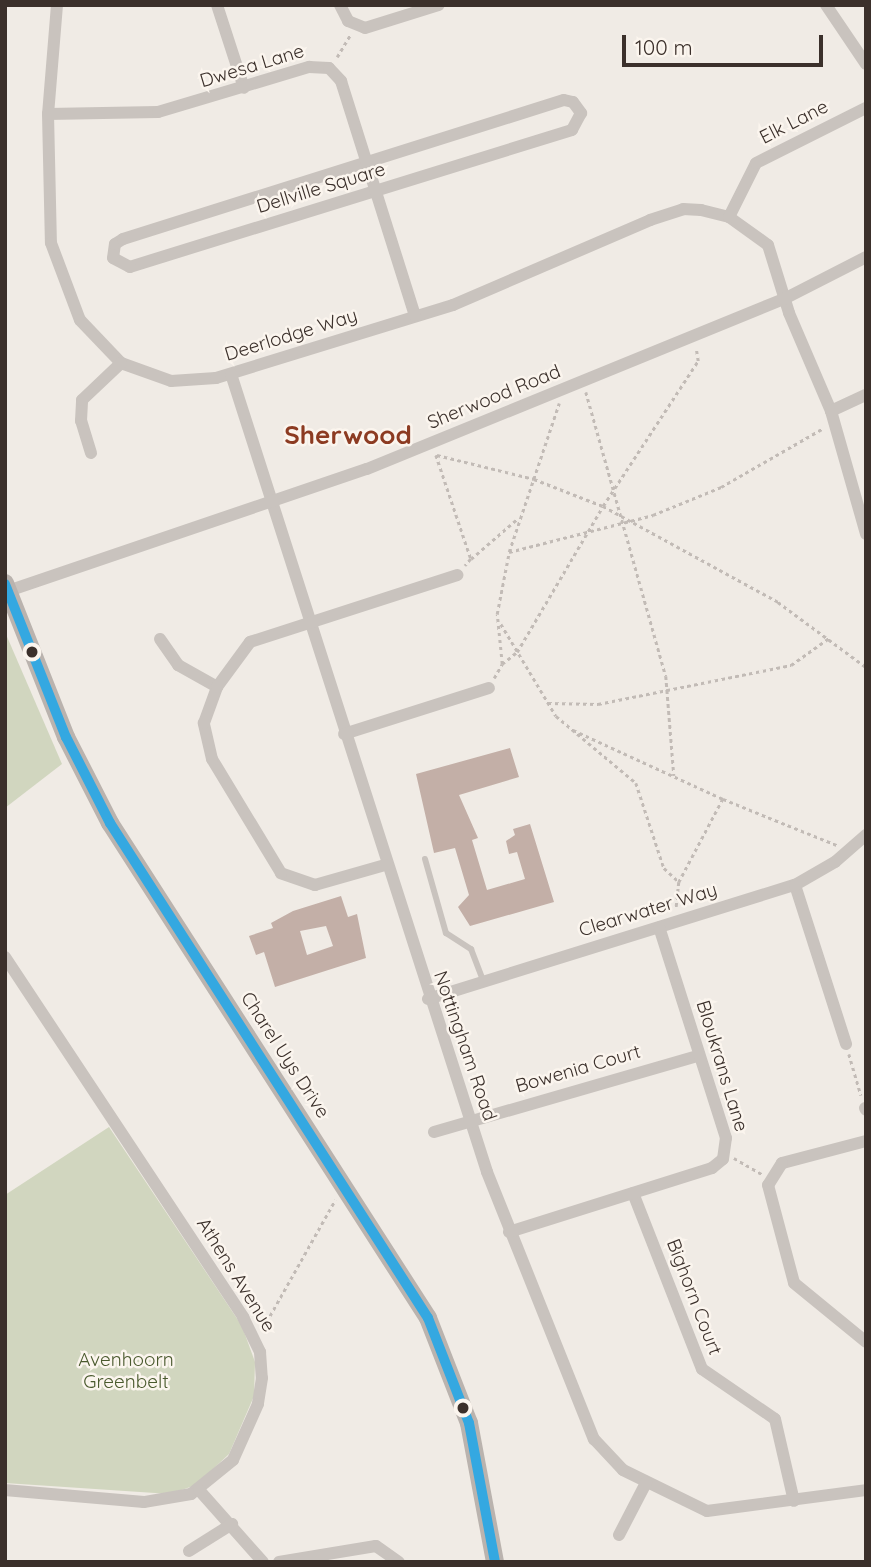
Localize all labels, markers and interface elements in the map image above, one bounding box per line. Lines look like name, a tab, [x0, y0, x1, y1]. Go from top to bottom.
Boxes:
scale bar	[626, 21, 827, 65]
text: 100 m	[635, 34, 693, 60]
street label: Dwesa Lane	[197, 39, 307, 93]
street label: Elk Lane	[756, 95, 832, 149]
street label: Dellville Square	[254, 158, 388, 218]
street label: Deerlodge Way	[222, 304, 360, 366]
street label: Sherwood Road	[424, 360, 564, 434]
district label: Sherwood	[284, 419, 412, 451]
unlabelled marker	[25, 645, 39, 659]
street label: Clearwater Way	[576, 878, 720, 942]
street label: Nottingham Road	[429, 968, 501, 1124]
street label: Charel Uys Drive	[236, 988, 334, 1122]
street label: Bloukrans Lane	[691, 998, 753, 1134]
street label: Bowenia Court	[513, 1040, 643, 1098]
street label: Athens Avenue	[192, 1214, 280, 1336]
street label: Bighorn Court	[661, 1236, 727, 1358]
park label: Avenhoorn Greenbelt	[78, 1349, 174, 1393]
unlabelled marker	[456, 1401, 470, 1415]

